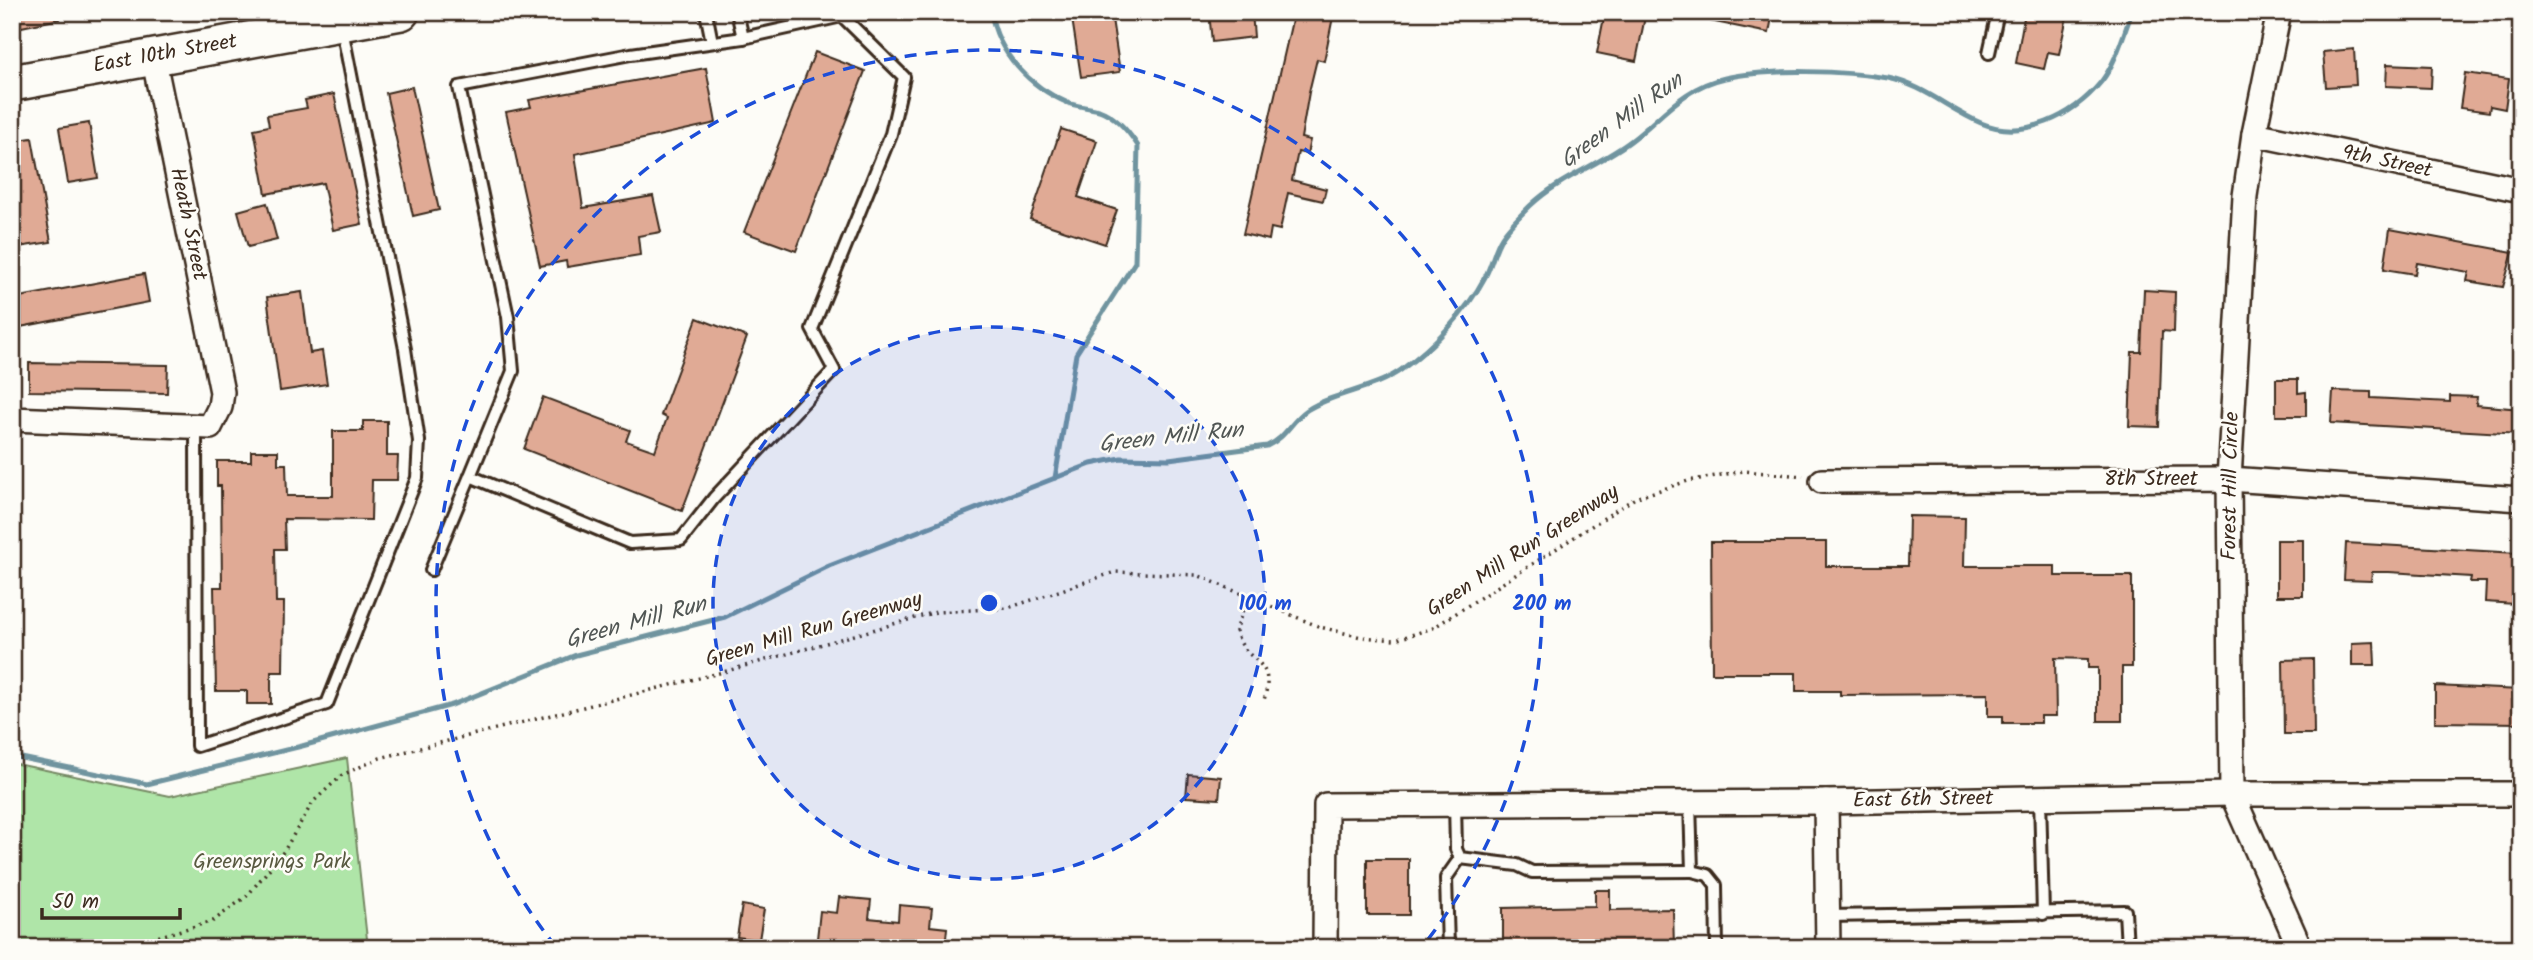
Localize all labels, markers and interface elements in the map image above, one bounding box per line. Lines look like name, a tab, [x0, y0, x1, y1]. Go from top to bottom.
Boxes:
street label: East 10th Street	[90, 25, 241, 83]
water label: Green Mill Run	[1553, 63, 1693, 178]
street label: 9th Street	[2339, 136, 2436, 188]
street label: Heath Street	[160, 165, 216, 284]
street label: Forest Hill Circle	[2213, 411, 2249, 561]
water label: Green Mill Run	[1097, 412, 1247, 463]
street label: 8th Street	[2104, 463, 2199, 496]
street label: Green Mill Run Greenway	[1420, 476, 1626, 626]
street label: Green Mill Run Greenway	[702, 583, 926, 677]
water label: Green Mill Run	[561, 586, 712, 659]
text: 100 m	[1238, 588, 1292, 621]
text: 200 m	[1512, 588, 1572, 621]
centre of rings	[977, 591, 1001, 615]
street label: East 6th Street	[1853, 782, 1994, 818]
park label: Greensprings Park	[193, 846, 351, 879]
scale bar	[42, 876, 180, 920]
text: 50 m	[52, 886, 99, 919]

